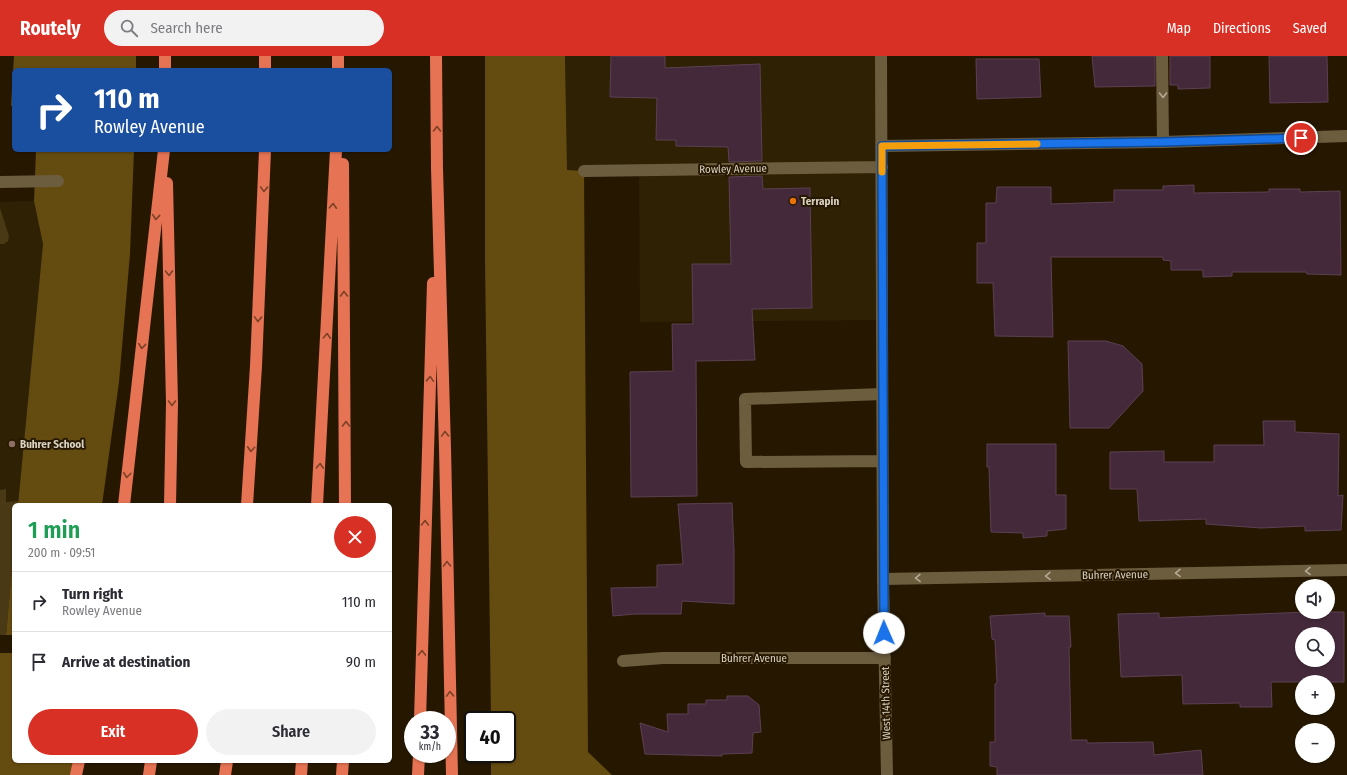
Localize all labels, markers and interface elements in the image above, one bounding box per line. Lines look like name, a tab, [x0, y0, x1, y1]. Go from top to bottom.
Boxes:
search box	[104, 10, 384, 46]
text: Routely	[20, 17, 80, 40]
icon: search	[118, 17, 140, 39]
text: Search here	[150, 19, 223, 37]
text: Map	[1167, 20, 1191, 37]
text: Directions	[1213, 20, 1271, 37]
text: Saved	[1293, 20, 1327, 37]
text: 110 m	[94, 82, 160, 115]
icon: right	[28, 84, 80, 136]
one-way arrow	[1159, 92, 1167, 98]
text: Rowley Avenue	[94, 116, 205, 138]
pin	[1284, 121, 1318, 155]
one-way arrow	[433, 126, 441, 132]
icon: arrive	[1290, 127, 1312, 149]
street label: Rowley Avenue	[699, 162, 767, 176]
one-way arrow	[259, 186, 268, 192]
place label: Terrapin	[801, 195, 839, 208]
marker: Terrapin	[788, 196, 798, 206]
one-way arrow	[329, 203, 338, 209]
one-way arrow	[152, 214, 161, 220]
one-way arrow	[165, 270, 173, 276]
one-way arrow	[340, 291, 348, 297]
one-way arrow	[254, 316, 263, 322]
one-way arrow	[322, 333, 331, 339]
one-way arrow	[138, 343, 147, 349]
one-way arrow	[425, 376, 434, 382]
one-way arrow	[168, 400, 176, 406]
one-way arrow	[342, 421, 350, 427]
one-way arrow	[441, 431, 449, 437]
place label: Buhrer School	[20, 438, 85, 451]
marker: Buhrer School	[7, 439, 17, 449]
one-way arrow	[246, 446, 255, 452]
one-way arrow	[315, 463, 324, 469]
one-way arrow	[123, 472, 132, 478]
text: 1 min	[28, 516, 80, 544]
button: close	[334, 516, 376, 558]
one-way arrow	[421, 520, 429, 526]
text: 200 m · 09:51	[28, 545, 95, 560]
one-way arrow	[443, 561, 451, 567]
one-way arrow	[1305, 567, 1311, 575]
street label: Buhrer Avenue	[1082, 568, 1148, 582]
one-way arrow	[1175, 569, 1181, 578]
one-way arrow	[1045, 572, 1051, 580]
one-way arrow	[915, 574, 921, 582]
map controls	[1295, 579, 1335, 763]
button: sound	[1295, 579, 1335, 619]
text: Turn right	[62, 585, 123, 603]
icon: right	[28, 591, 50, 613]
text: 110 m	[342, 593, 376, 611]
text: Rowley Avenue	[62, 603, 142, 618]
position arrow	[863, 612, 905, 654]
button: search	[1295, 627, 1335, 667]
one-way arrow	[418, 650, 426, 656]
icon: arrive	[28, 651, 50, 673]
street label: Buhrer Avenue	[721, 652, 787, 665]
text: Arrive at destination	[62, 653, 190, 671]
text: 90 m	[346, 653, 376, 671]
street label: West 14th Street	[879, 666, 893, 740]
button: +	[1295, 675, 1335, 715]
one-way arrow	[445, 691, 454, 697]
button: Exit	[28, 709, 198, 755]
button: Share	[206, 709, 376, 755]
speed limit sign: 40	[464, 711, 516, 763]
text: 33	[421, 720, 439, 744]
button: −	[1295, 723, 1335, 763]
text: km/h	[419, 741, 441, 753]

